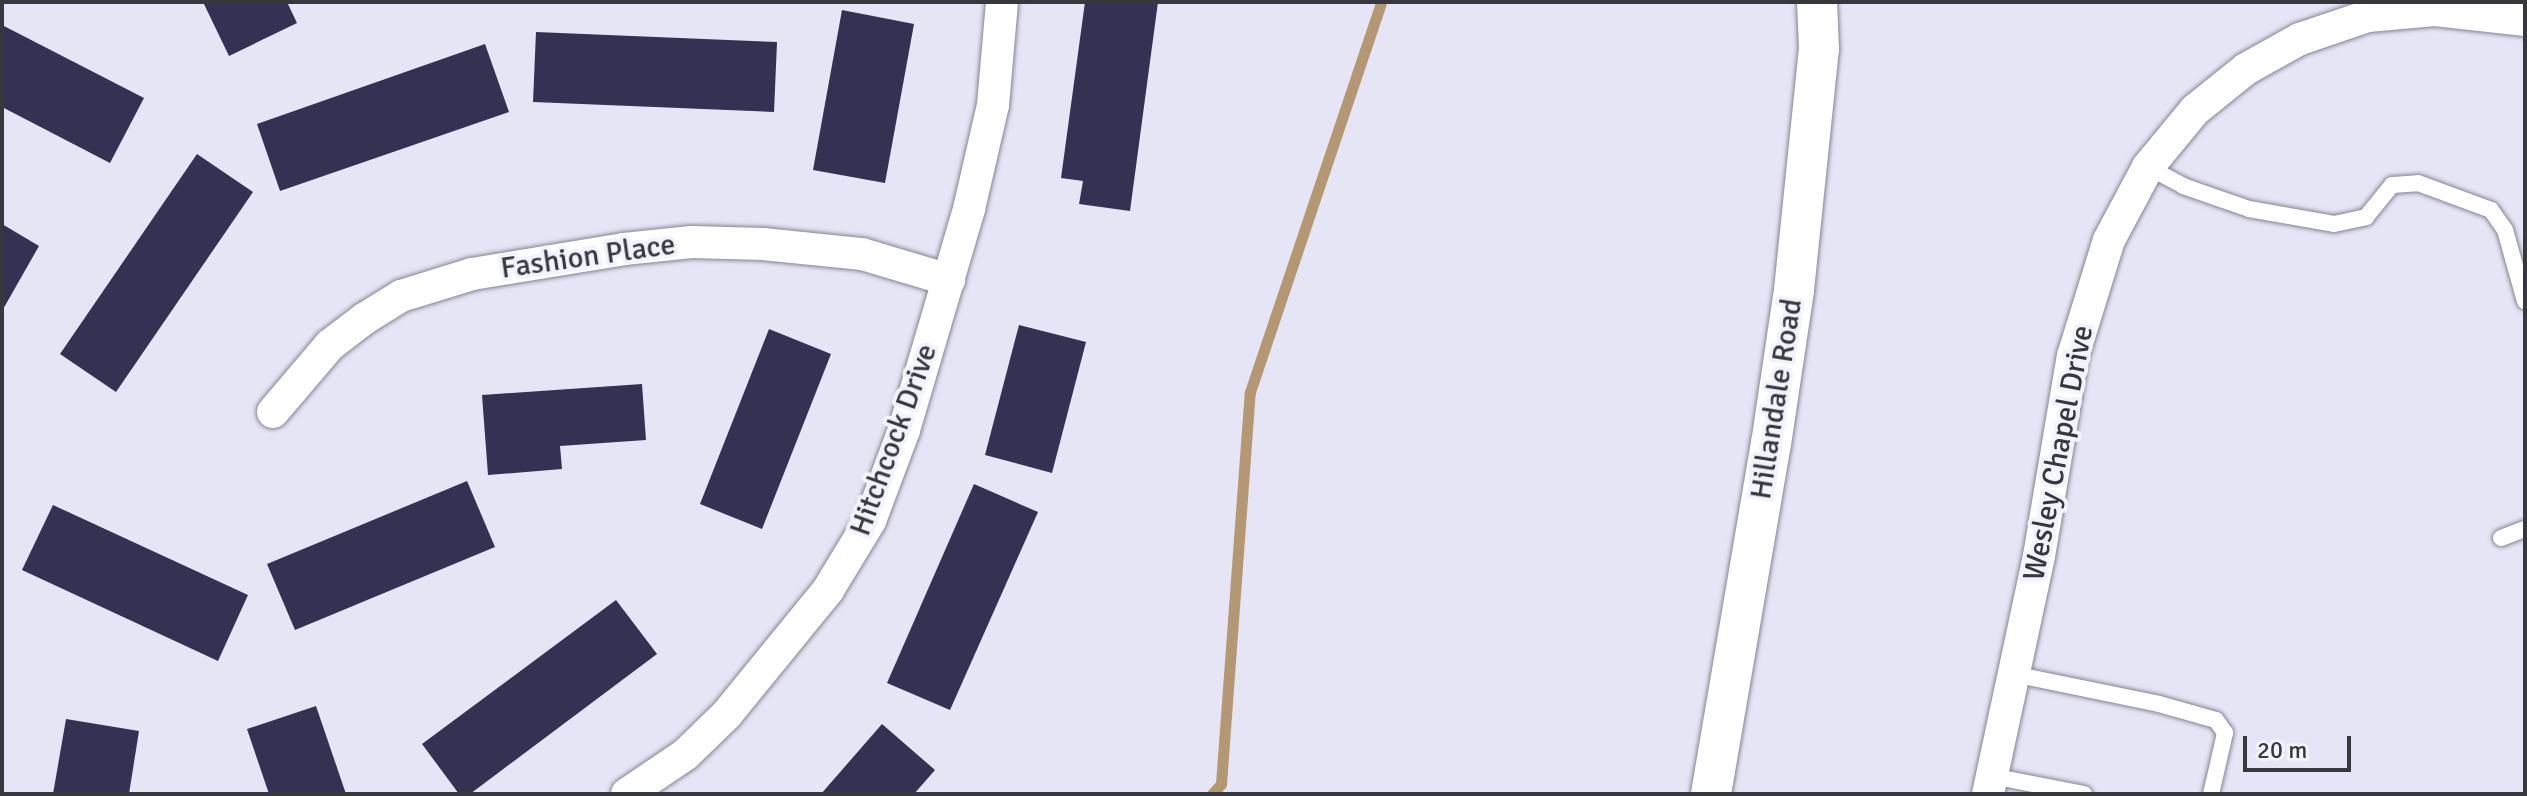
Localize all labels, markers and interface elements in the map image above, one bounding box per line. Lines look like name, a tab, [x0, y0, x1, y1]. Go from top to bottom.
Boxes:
street label: Fashion Place	[498, 227, 678, 287]
street label: Hillandale Road	[1743, 296, 1811, 502]
street label: Wesley Chapel Drive	[2017, 322, 2101, 584]
street label: Hitchcock Drive	[843, 339, 945, 541]
scale bar	[2247, 720, 2355, 770]
text: 20 m	[2257, 735, 2307, 765]

